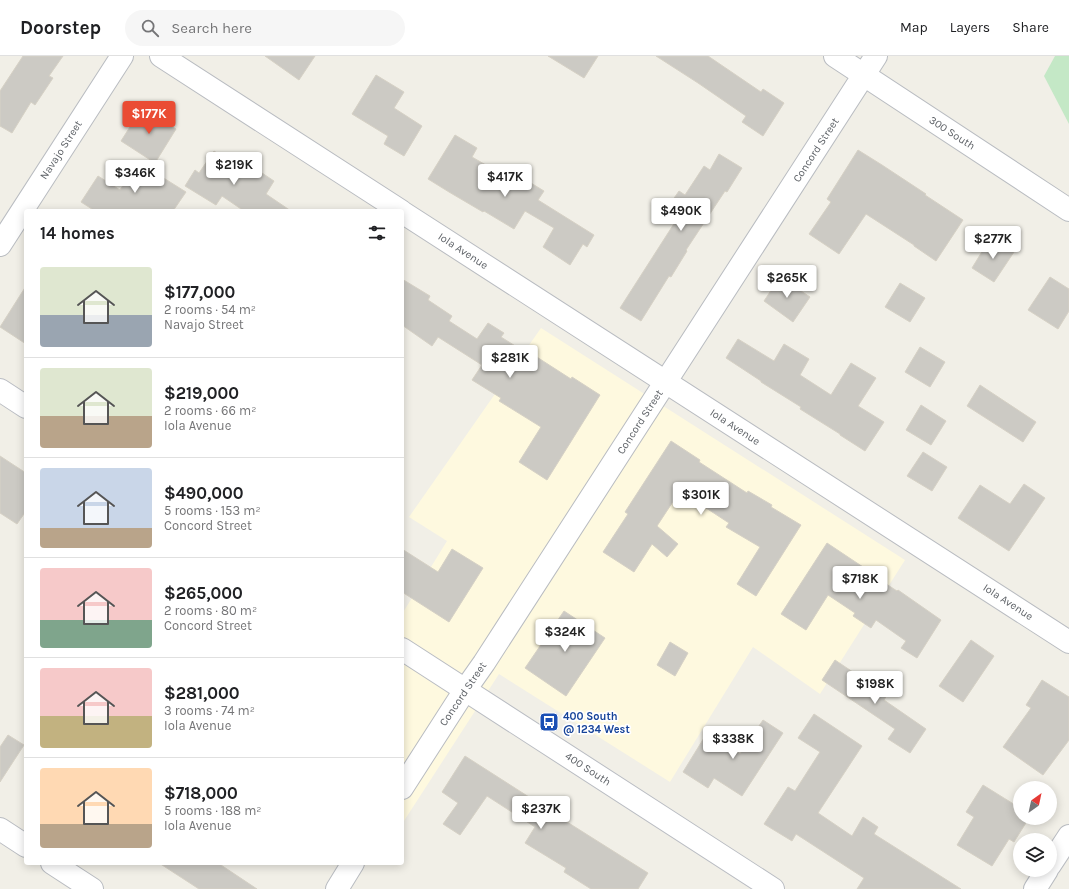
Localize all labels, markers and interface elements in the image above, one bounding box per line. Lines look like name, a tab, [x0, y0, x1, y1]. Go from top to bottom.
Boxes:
search box	[125, 10, 405, 46]
text: Doorstep	[20, 17, 101, 39]
icon: search	[139, 17, 161, 39]
text: Search here	[171, 19, 252, 37]
text: Map	[900, 19, 928, 36]
text: Layers	[950, 19, 990, 36]
text: Share	[1012, 19, 1049, 36]
pin: $177K	[121, 101, 177, 135]
text: $177K	[131, 106, 167, 121]
street label: 300 South	[927, 113, 977, 153]
street label: Concord Street	[790, 115, 842, 185]
street label: Navajo Street	[37, 118, 85, 182]
pin: $219K	[206, 152, 262, 186]
text: $219K	[215, 157, 253, 172]
pin: $346K	[107, 160, 163, 194]
pin: $417K	[477, 164, 533, 198]
text: $346K	[114, 165, 156, 180]
text: $417K	[487, 169, 523, 184]
pin: $490K	[653, 198, 709, 232]
text: $490K	[660, 203, 702, 218]
icon: filters	[366, 222, 388, 244]
text: 14 homes	[40, 223, 115, 243]
pin: $277K	[965, 226, 1021, 260]
street label: Iola Avenue	[436, 230, 491, 272]
text: $277K	[974, 231, 1012, 246]
pin: $265K	[759, 265, 815, 299]
text: $265K	[767, 270, 807, 285]
text: $177,000	[164, 282, 235, 302]
icon: home	[72, 283, 120, 331]
text: 2 rooms · 54 m²	[164, 302, 256, 317]
text: Navajo Street	[164, 317, 244, 332]
pin: $281K	[482, 345, 538, 379]
text: $281K	[491, 350, 529, 365]
text: $219,000	[164, 383, 239, 403]
icon: home	[72, 384, 120, 432]
street label: Concord Street	[614, 387, 666, 457]
text: 2 rooms · 66 m²	[164, 403, 256, 418]
street label: Iola Avenue	[708, 406, 763, 448]
text: Iola Avenue	[164, 418, 231, 433]
pin: $301K	[673, 482, 729, 516]
text: $490,000	[164, 483, 244, 503]
icon: home	[72, 484, 120, 532]
text: $301K	[682, 487, 720, 502]
text: 5 rooms · 153 m²	[164, 503, 261, 518]
text: Concord Street	[164, 518, 252, 533]
pin: $718K	[832, 566, 888, 600]
text: $718K	[842, 571, 878, 586]
street label: Iola Avenue	[981, 581, 1036, 623]
text: $265,000	[164, 583, 243, 603]
icon: home	[72, 584, 120, 632]
text: 2 rooms · 80 m²	[164, 603, 257, 618]
text: Concord Street	[164, 618, 252, 633]
pin: $324K	[537, 619, 593, 653]
text: $324K	[544, 624, 586, 639]
street label: Concord Street	[437, 660, 489, 728]
pin: $198K	[847, 671, 903, 705]
text: $198K	[856, 676, 894, 691]
text: $281,000	[164, 683, 240, 703]
icon: home	[72, 684, 120, 732]
text: 3 rooms · 74 m²	[164, 703, 255, 718]
place label: 400 South @ 1234 West	[563, 710, 630, 736]
bus stop icon: 400 South @ 1234 West	[538, 711, 560, 733]
text: Iola Avenue	[164, 718, 231, 733]
pin: $338K	[705, 726, 761, 760]
text: $338K	[712, 731, 754, 746]
street label: 400 South	[563, 749, 613, 789]
north arrow	[1013, 781, 1057, 825]
map controls	[1013, 781, 1057, 877]
text: $718,000	[164, 783, 238, 803]
icon: home	[72, 784, 120, 832]
pin: $237K	[513, 796, 569, 830]
text: $237K	[521, 801, 561, 816]
text: 5 rooms · 188 m²	[164, 803, 262, 818]
text: Iola Avenue	[164, 818, 231, 833]
button: layers	[1013, 833, 1057, 877]

